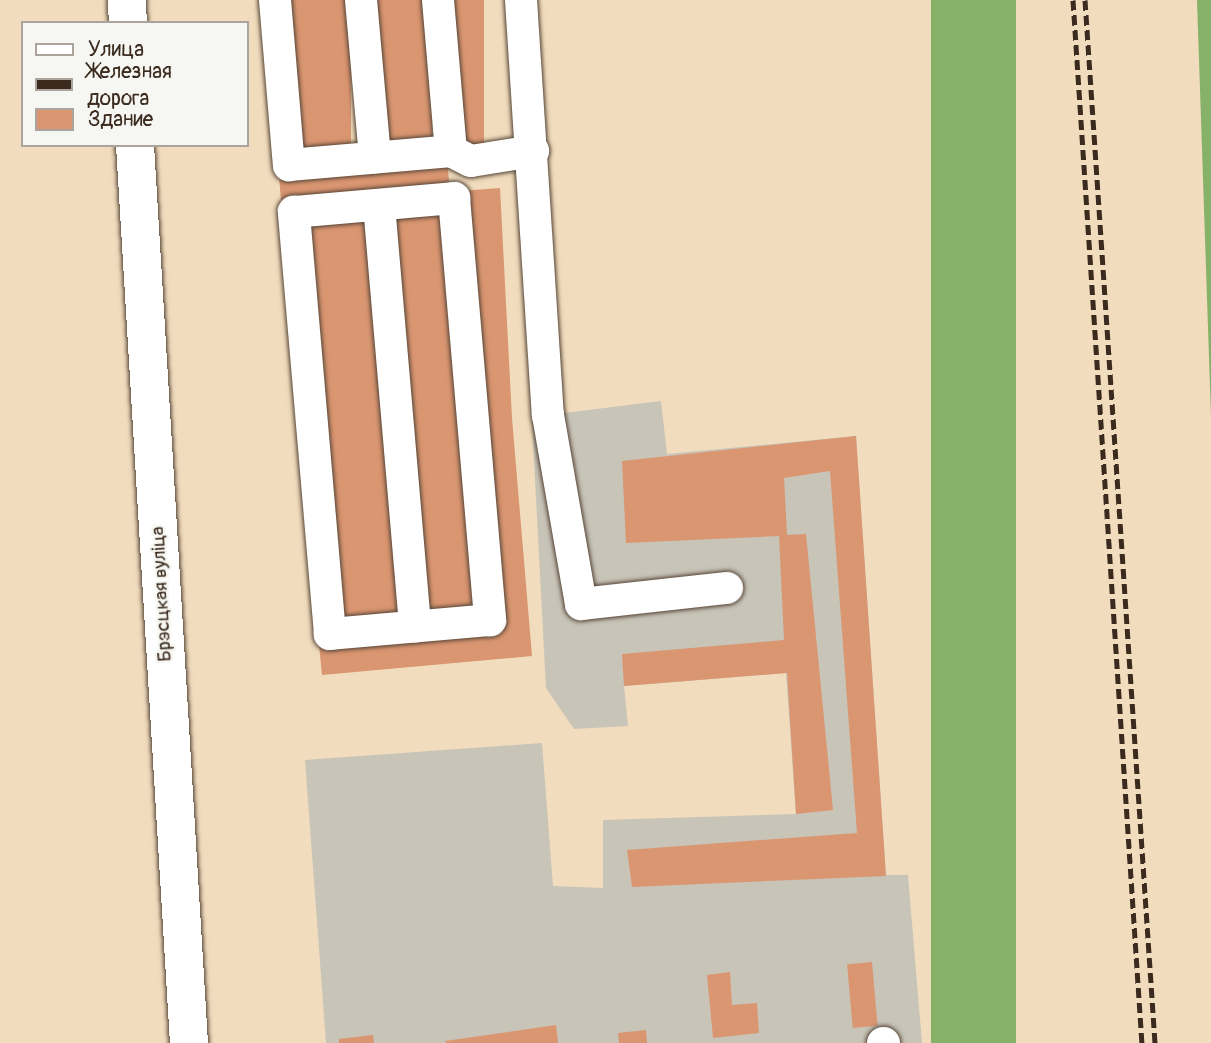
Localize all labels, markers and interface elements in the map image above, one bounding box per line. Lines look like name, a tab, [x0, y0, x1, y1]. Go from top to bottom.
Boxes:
legend	[21, 21, 248, 147]
text: Улица	[88, 36, 144, 63]
text: Железная дорога	[87, 58, 172, 112]
text: Здание	[88, 106, 153, 133]
street label: Брэсцкая вуліца	[147, 526, 177, 662]

